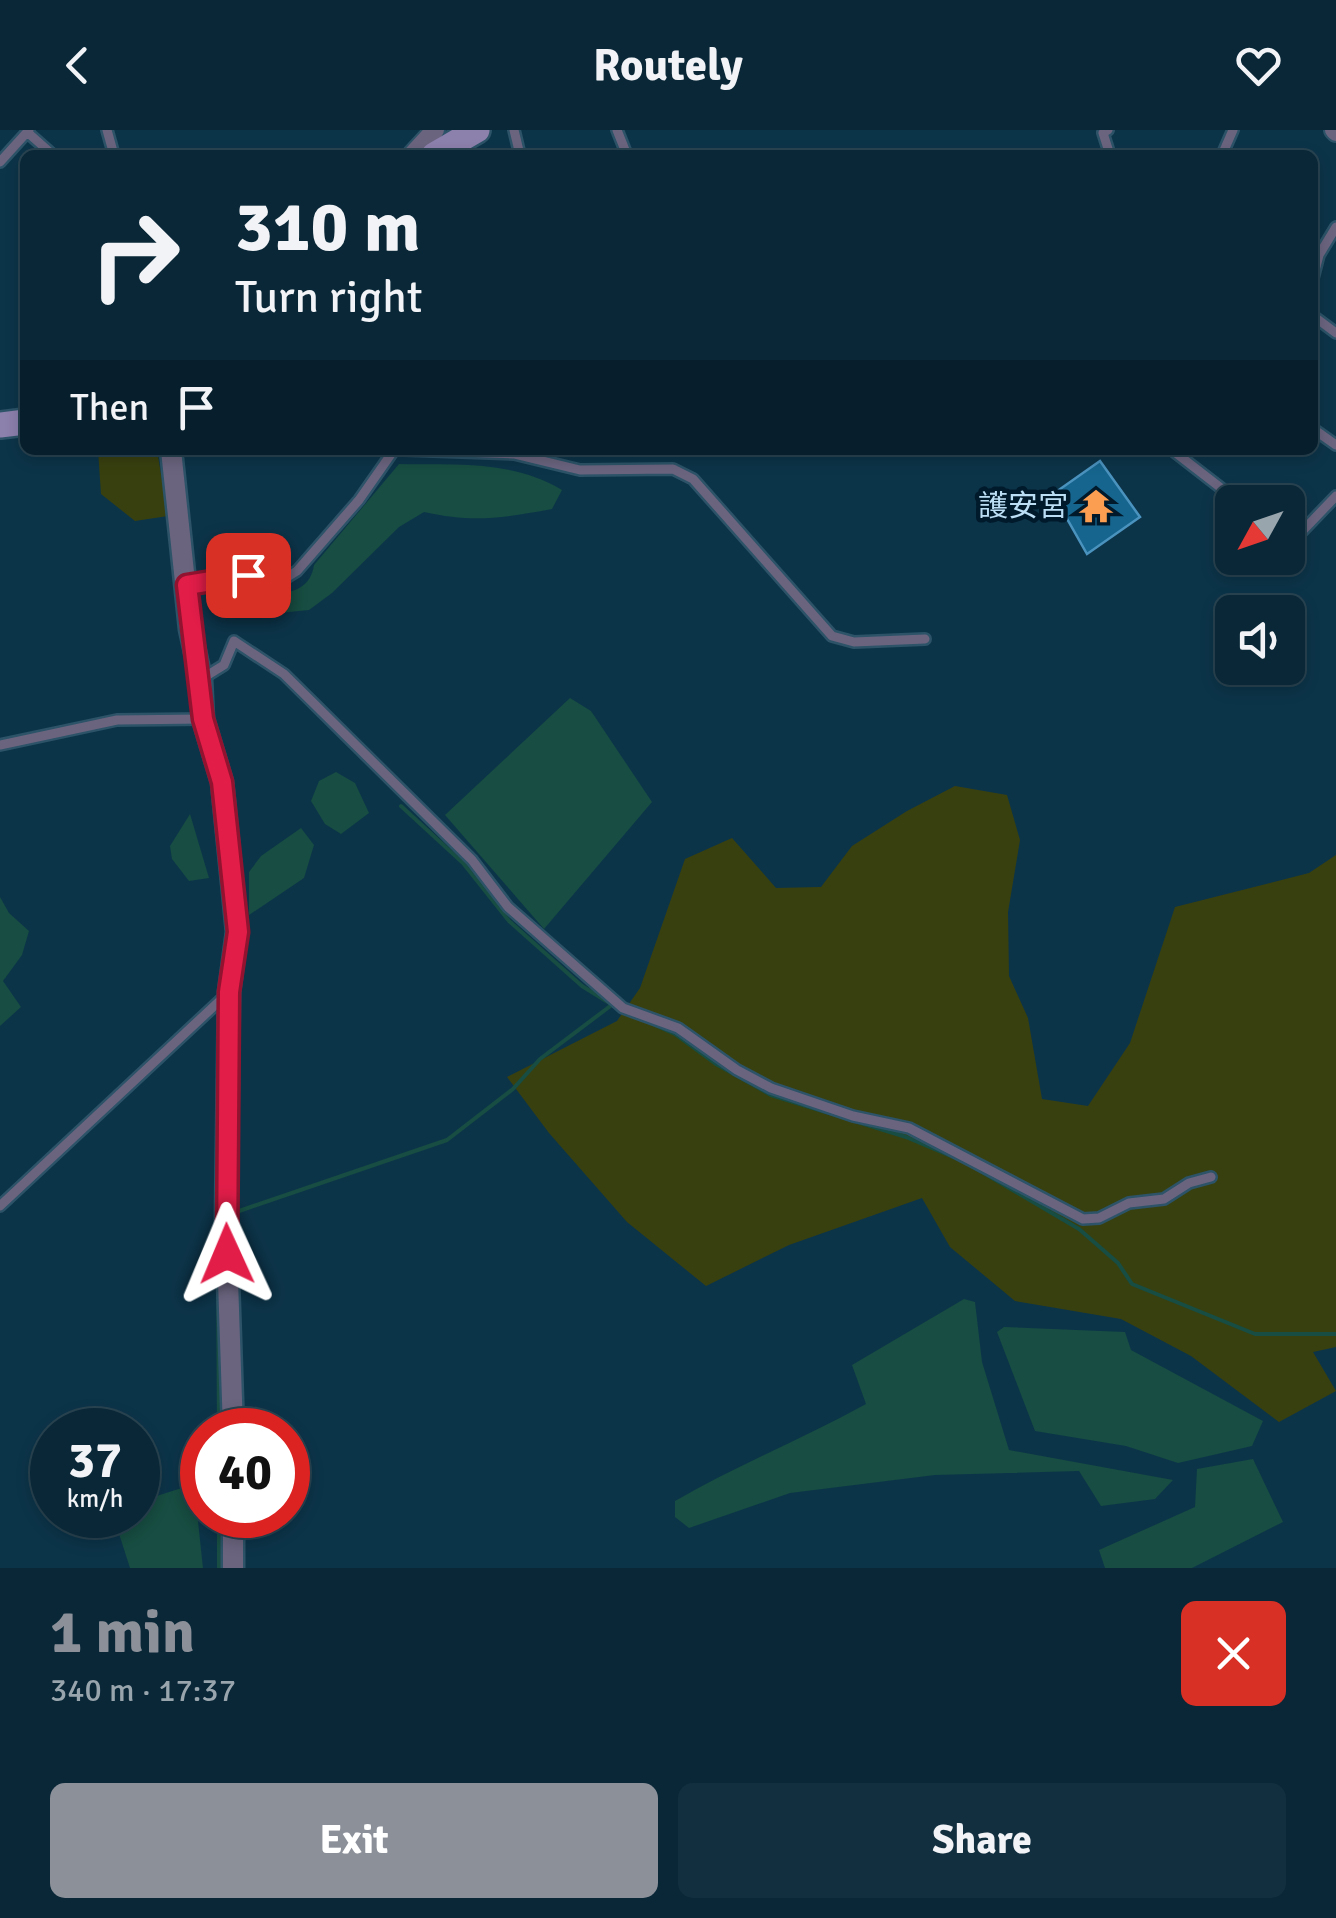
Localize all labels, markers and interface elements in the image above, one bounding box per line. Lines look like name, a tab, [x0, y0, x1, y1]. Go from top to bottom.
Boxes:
icon: back	[50, 38, 105, 93]
text: Routely	[593, 38, 743, 93]
icon: heart	[1231, 38, 1286, 93]
text: 310 m	[235, 184, 420, 270]
icon: right	[70, 190, 200, 320]
text: Turn right	[235, 270, 423, 325]
icon: arrive	[169, 380, 224, 435]
text: Then	[70, 384, 149, 431]
north arrow	[1215, 485, 1305, 575]
map controls	[1215, 485, 1305, 685]
temple icon: 護安宮	[1077, 487, 1115, 525]
place label: 護安宮	[978, 488, 1068, 525]
pin	[206, 533, 291, 618]
icon: arrive	[221, 548, 276, 603]
button: sound	[1215, 595, 1305, 685]
position arrow	[175, 1202, 279, 1306]
speed limit sign: 40	[180, 1408, 310, 1538]
text: 37	[68, 1430, 122, 1492]
text: km/h	[67, 1483, 123, 1514]
text: 1 min	[50, 1596, 195, 1670]
button: close	[1181, 1601, 1286, 1706]
text: 340 m · 17:37	[50, 1671, 236, 1710]
button: Exit	[50, 1783, 658, 1898]
button: Share	[678, 1783, 1286, 1898]

